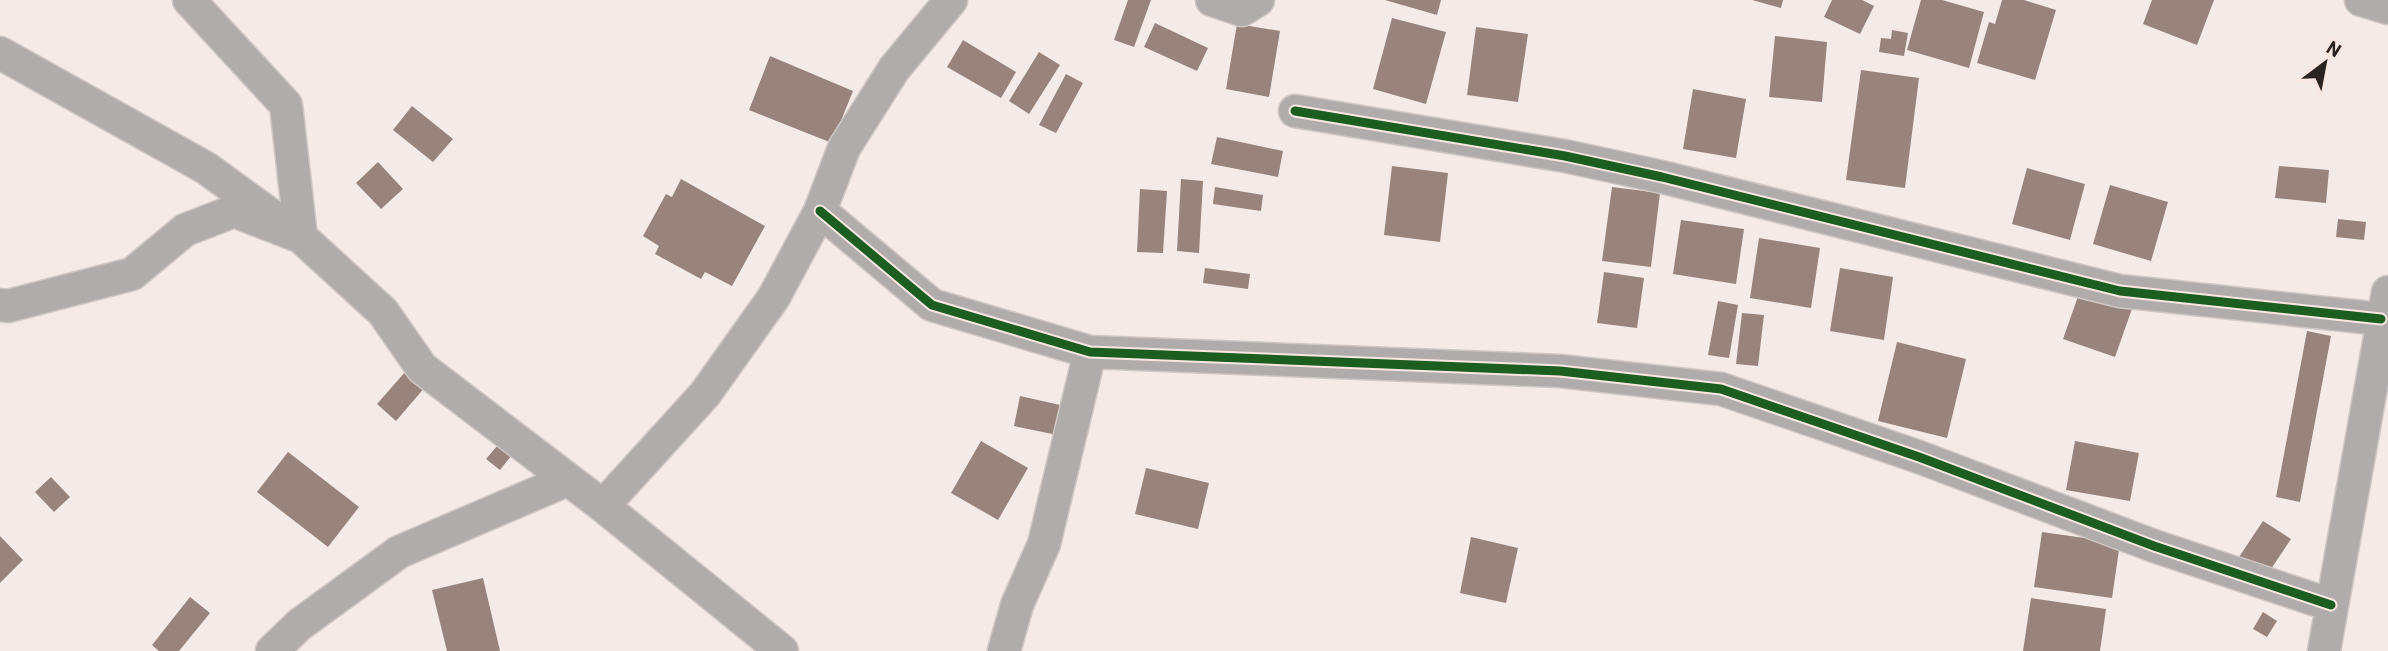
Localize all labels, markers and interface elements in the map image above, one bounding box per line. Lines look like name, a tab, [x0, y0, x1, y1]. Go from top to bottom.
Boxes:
north arrow	[2290, 28, 2360, 98]
text: N	[2323, 35, 2346, 61]

